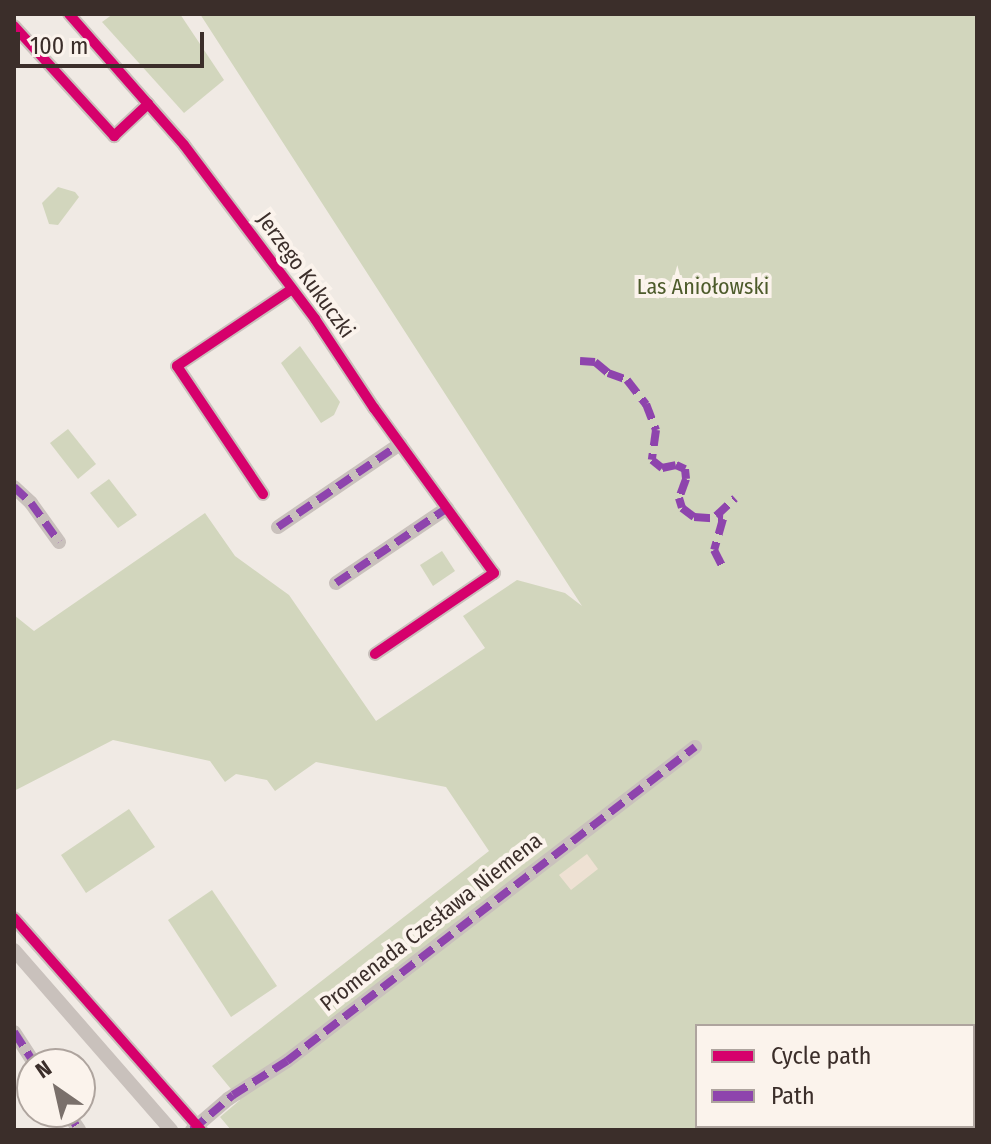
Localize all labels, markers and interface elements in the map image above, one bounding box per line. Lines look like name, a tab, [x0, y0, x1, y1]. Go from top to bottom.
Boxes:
scale bar	[20, 16, 208, 66]
text: 100 m	[30, 32, 88, 60]
street label: Jerzego Kukuczki	[252, 207, 360, 343]
park label: Las Aniołowski	[637, 274, 769, 300]
street label: Promenada Czesława Niemena	[315, 827, 547, 1017]
legend	[695, 1024, 975, 1128]
text: Cycle path	[771, 1042, 871, 1070]
north arrow	[16, 1048, 96, 1128]
text: N	[30, 1054, 56, 1084]
text: Path	[771, 1082, 815, 1110]

